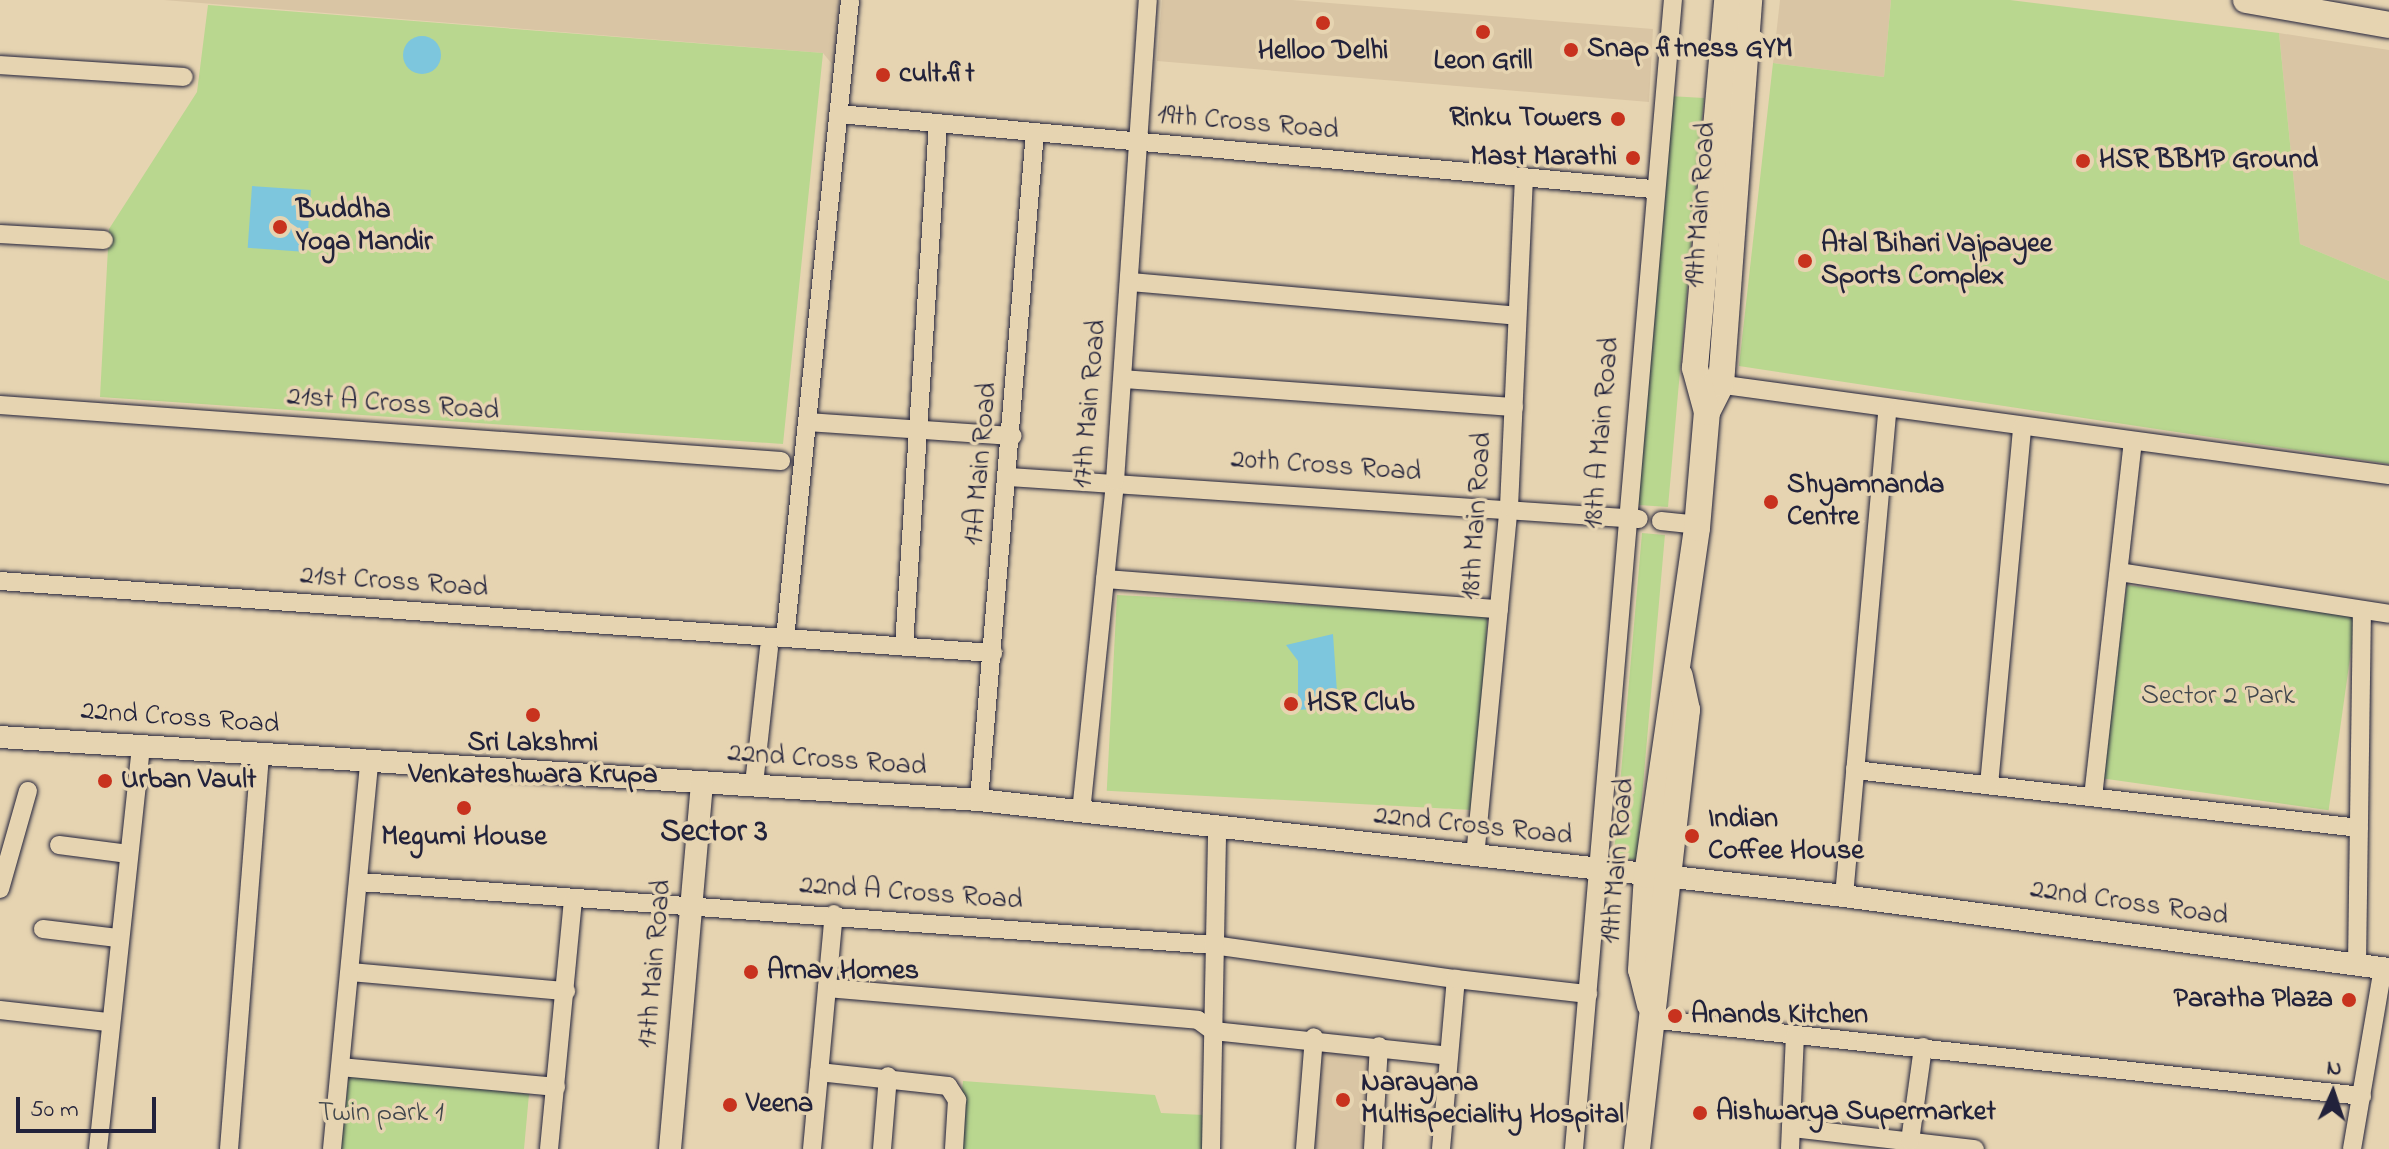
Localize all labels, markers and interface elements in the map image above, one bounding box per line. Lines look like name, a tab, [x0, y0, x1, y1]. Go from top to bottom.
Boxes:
marker: Helloo Delhi	[1314, 14, 1332, 32]
marker: Leon Grill	[1474, 23, 1492, 41]
place label: Snap fitness GYM	[1587, 33, 1793, 67]
place label: Helloo Delhi	[1258, 35, 1388, 69]
marker: Snap fitness GYM	[1562, 41, 1580, 59]
place label: Leon Grill	[1434, 45, 1532, 79]
place label: cult.fit	[899, 58, 975, 92]
marker: cult.fit	[874, 66, 892, 84]
street label: 19th Cross Road	[1156, 99, 1340, 149]
place label: Rinku Towers	[1449, 102, 1602, 136]
marker: Rinku Towers	[1609, 110, 1627, 128]
street label: 19th Main Road	[1679, 121, 1725, 289]
place label: Mast Marathi	[1471, 141, 1617, 175]
place label: HSR BBMP Ground	[2099, 144, 2318, 178]
marker: Mast Marathi	[1624, 149, 1642, 167]
marker: HSR BBMP Ground	[2074, 152, 2092, 170]
place label: Buddha Yoga Mandir	[296, 194, 433, 260]
marker: Buddha Yoga Mandir	[271, 218, 289, 236]
place label: Atal Bihari Vajpayee Sports Complex	[1821, 228, 2052, 294]
marker: Atal Bihari Vajpayee Sports Complex	[1796, 252, 1814, 270]
street label: 17th Main Road	[1067, 318, 1115, 490]
street label: 18th A Main Road	[1578, 336, 1628, 530]
street label: 21st A Cross Road	[286, 381, 500, 429]
street label: 17A Main Road	[958, 381, 1006, 547]
street label: 18th Main Road	[1455, 431, 1501, 601]
street label: 20th Cross Road	[1230, 444, 1422, 490]
place label: Shyamnanda Centre	[1787, 469, 1944, 535]
marker: Shyamnanda Centre	[1762, 493, 1780, 511]
street label: 21st Cross Road	[299, 560, 489, 606]
park label: Sector 2 Park	[2141, 680, 2295, 714]
place label: HSR Club	[1307, 687, 1415, 721]
street label: 22nd Cross Road	[79, 695, 281, 743]
marker: HSR Club	[1282, 695, 1300, 713]
marker: Sri Lakshmi Venkateshwara Krupa	[524, 706, 542, 724]
place label: Sri Lakshmi Venkateshwara Krupa	[408, 727, 658, 793]
street label: 22nd Cross Road	[726, 737, 928, 785]
place label: Urban Vault	[121, 764, 256, 798]
marker: Urban Vault	[96, 772, 114, 790]
street label: 19th Main Road	[1595, 777, 1643, 945]
marker: Megumi House	[455, 799, 473, 817]
street label: 22nd Cross Road	[1372, 800, 1574, 854]
place label: Indian Coffee House	[1708, 803, 1864, 869]
district label: Sector 3	[660, 814, 768, 852]
place label: Megumi House	[381, 821, 547, 855]
marker: Indian Coffee House	[1683, 827, 1701, 845]
street label: 22nd A Cross Road	[798, 869, 1024, 919]
street label: 22nd Cross Road	[2028, 873, 2230, 935]
street label: 17th Main Road	[632, 878, 680, 1050]
place label: Arnav Homes	[767, 955, 919, 989]
marker: Arnav Homes	[742, 963, 760, 981]
place label: Paratha Plaza	[2174, 983, 2333, 1017]
marker: Paratha Plaza	[2340, 991, 2358, 1009]
place label: Anands Kitchen	[1691, 999, 1868, 1033]
marker: Anands Kitchen	[1666, 1007, 1684, 1025]
north arrow	[2293, 1053, 2373, 1133]
text: N	[2326, 1053, 2343, 1085]
place label: Narayana Multispeciality Hospital	[1361, 1067, 1624, 1133]
scale bar	[20, 1081, 160, 1131]
place label: Veena	[746, 1088, 813, 1122]
marker: Narayana Multispeciality Hospital	[1332, 1089, 1354, 1111]
text: 50 m	[30, 1093, 79, 1128]
marker: Veena	[721, 1096, 739, 1114]
place label: Aishwarya Supermarket	[1716, 1096, 1996, 1130]
park label: Twin park 1	[318, 1097, 444, 1131]
marker: Aishwarya Supermarket	[1691, 1104, 1709, 1122]

